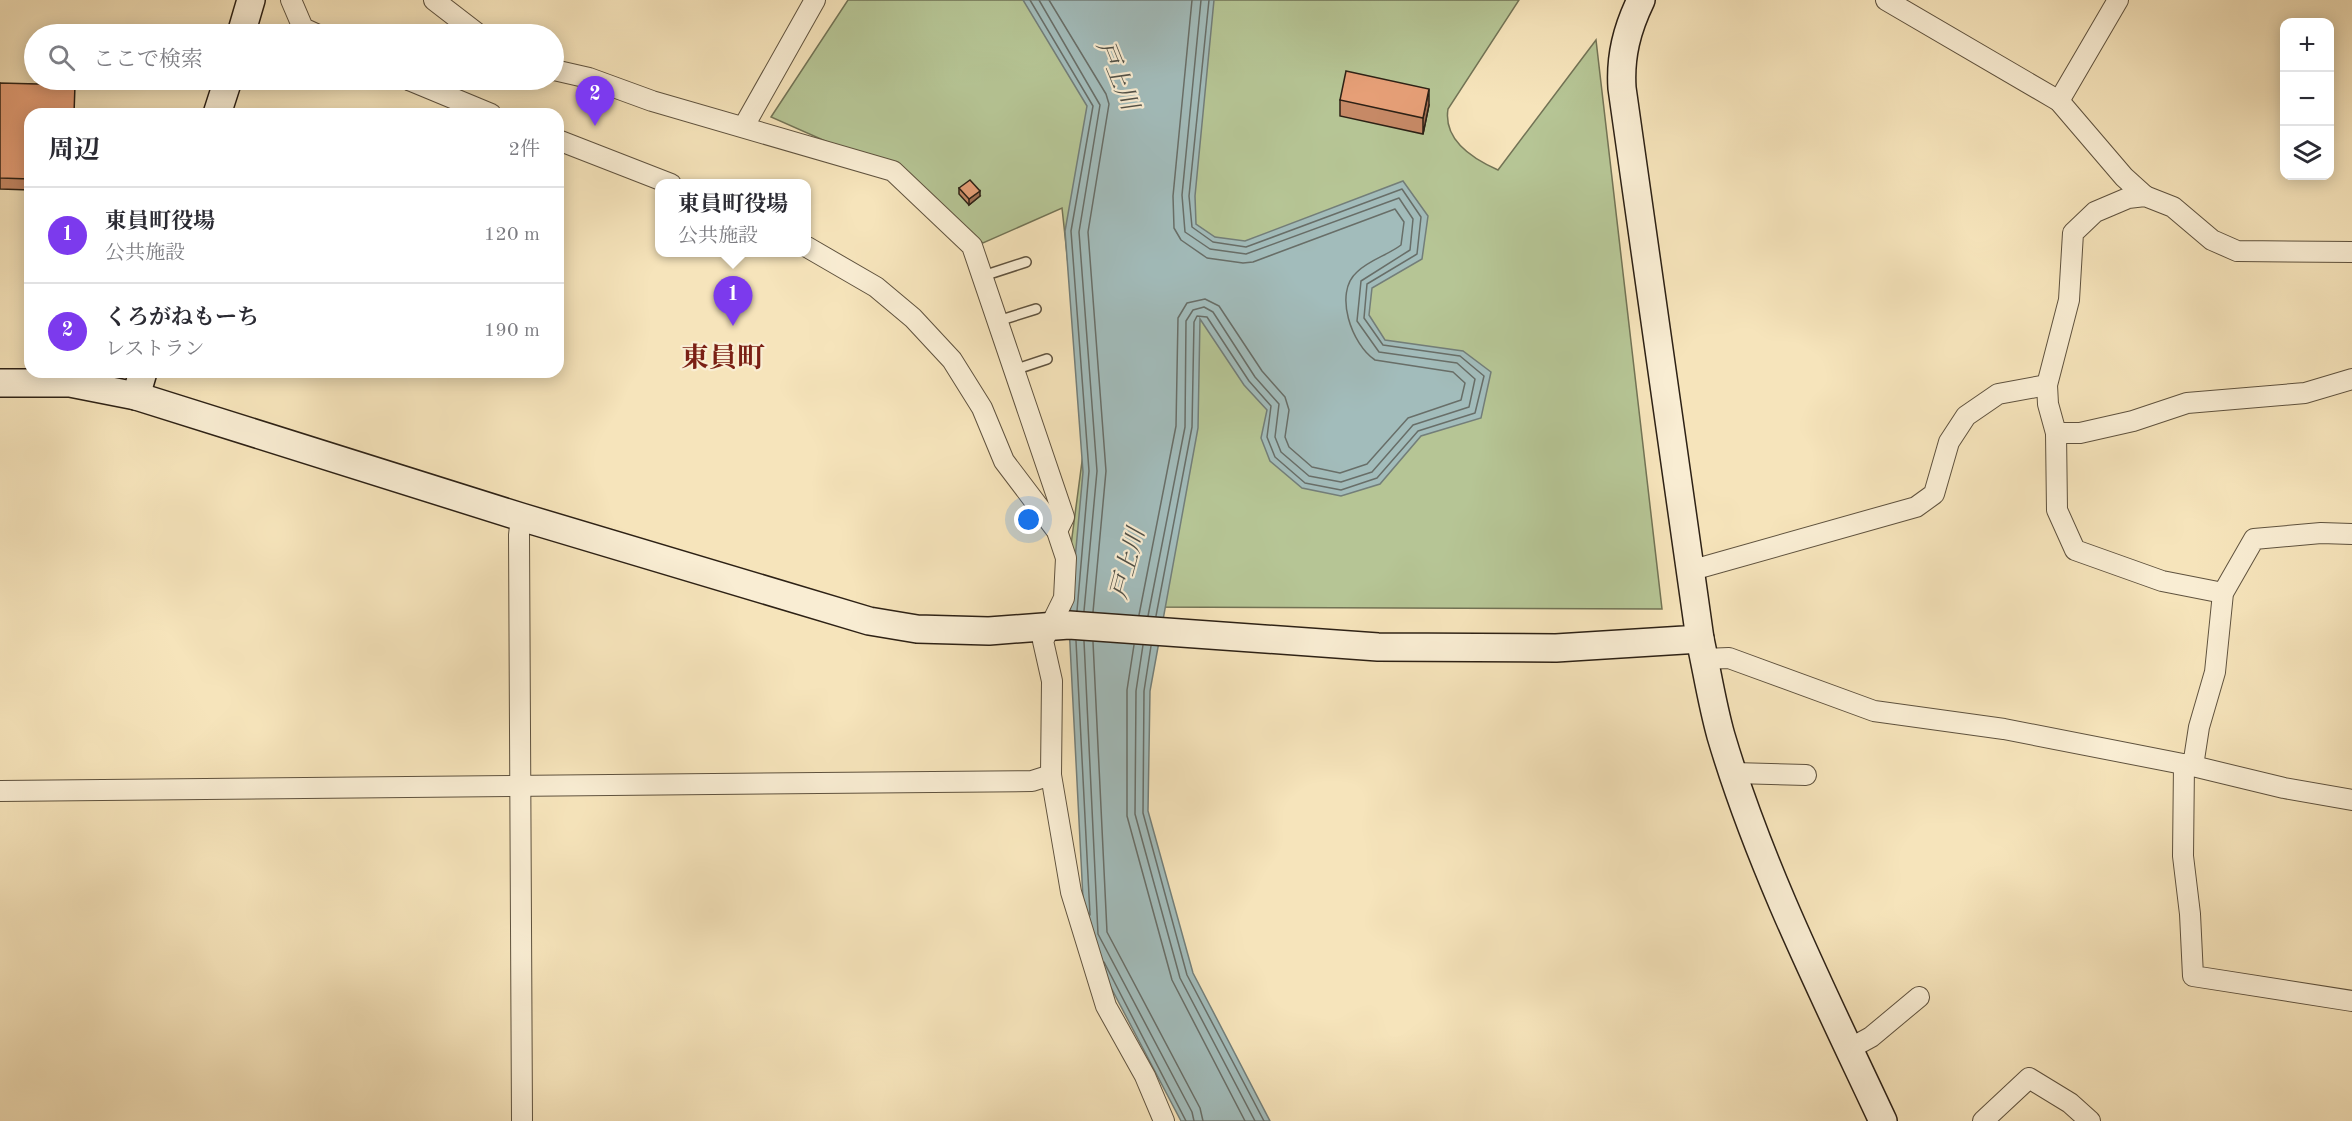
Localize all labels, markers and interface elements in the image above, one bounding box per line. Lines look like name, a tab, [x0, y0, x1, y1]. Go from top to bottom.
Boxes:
map controls	[2280, 18, 2334, 180]
button: +	[2280, 18, 2334, 72]
search box	[24, 24, 564, 90]
water label: 戸上川	[1091, 37, 1144, 117]
icon: search	[45, 41, 78, 74]
text: ここで検索	[93, 49, 203, 71]
button: −	[2280, 72, 2334, 126]
pin: 2	[576, 76, 614, 126]
button: layers	[2280, 126, 2334, 180]
text: 周辺	[48, 138, 100, 164]
text: 2件	[508, 140, 540, 160]
popup	[655, 179, 811, 257]
text: 東員町役場	[678, 194, 788, 216]
text: 東員町役場	[105, 211, 215, 233]
text: 1	[62, 225, 73, 245]
text: 120 m	[484, 225, 540, 245]
text: 公共施設	[678, 227, 758, 247]
text: 公共施設	[105, 244, 185, 264]
pin: 1	[714, 276, 752, 326]
text: くろがねもーち	[105, 307, 259, 329]
text: 2	[62, 321, 73, 341]
text: 190 m	[484, 321, 540, 341]
text: レストラン	[105, 340, 204, 360]
district label: 東員町	[681, 343, 765, 374]
your location	[1014, 505, 1043, 534]
water label: 戸上川	[1106, 523, 1151, 602]

